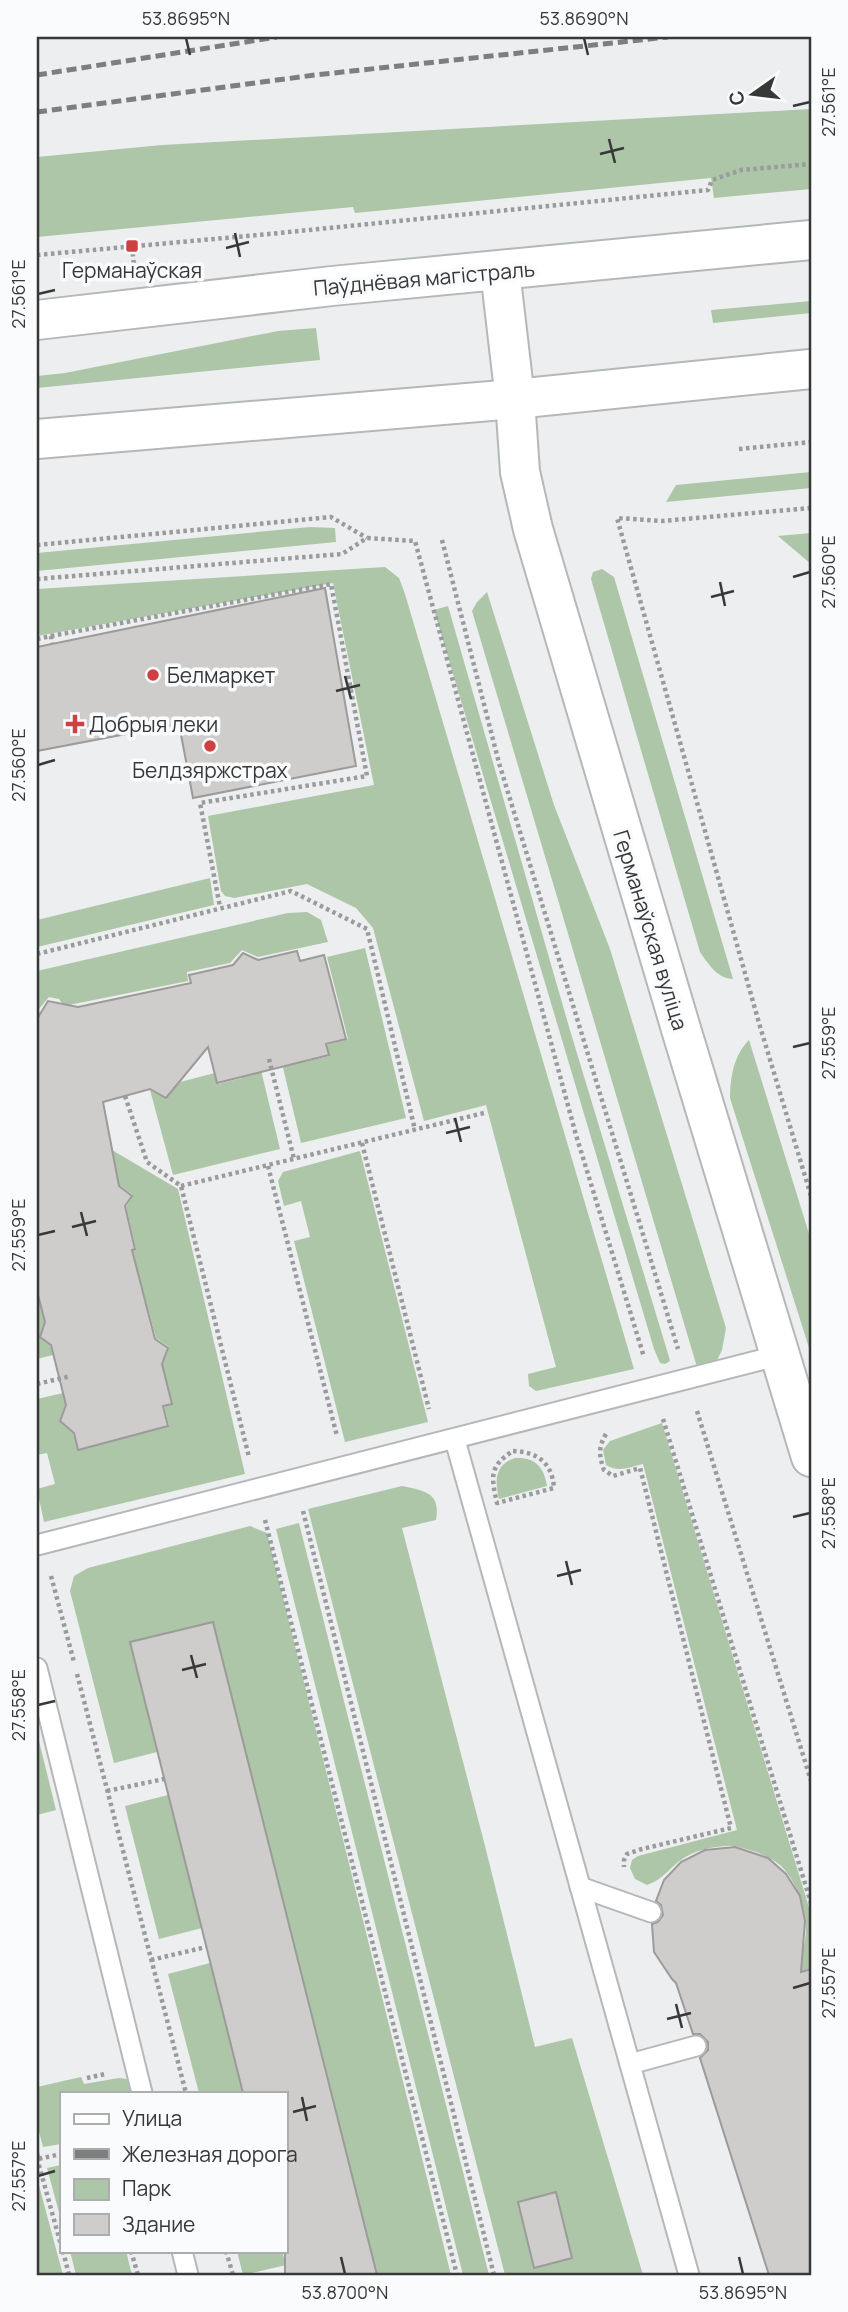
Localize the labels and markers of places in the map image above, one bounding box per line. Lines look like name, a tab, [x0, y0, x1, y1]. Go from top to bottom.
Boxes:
marker: Германаўская	[124, 238, 140, 254]
place label: Германаўская	[62, 256, 202, 284]
place label: Белмаркет	[167, 661, 276, 689]
marker: Белмаркет	[145, 667, 161, 683]
place label: Добрыя леки	[89, 710, 218, 738]
marker: Добрыя леки	[67, 716, 83, 732]
marker: Белдзяржстрах	[202, 738, 218, 754]
place label: Белдзяржстрах	[132, 756, 288, 784]

